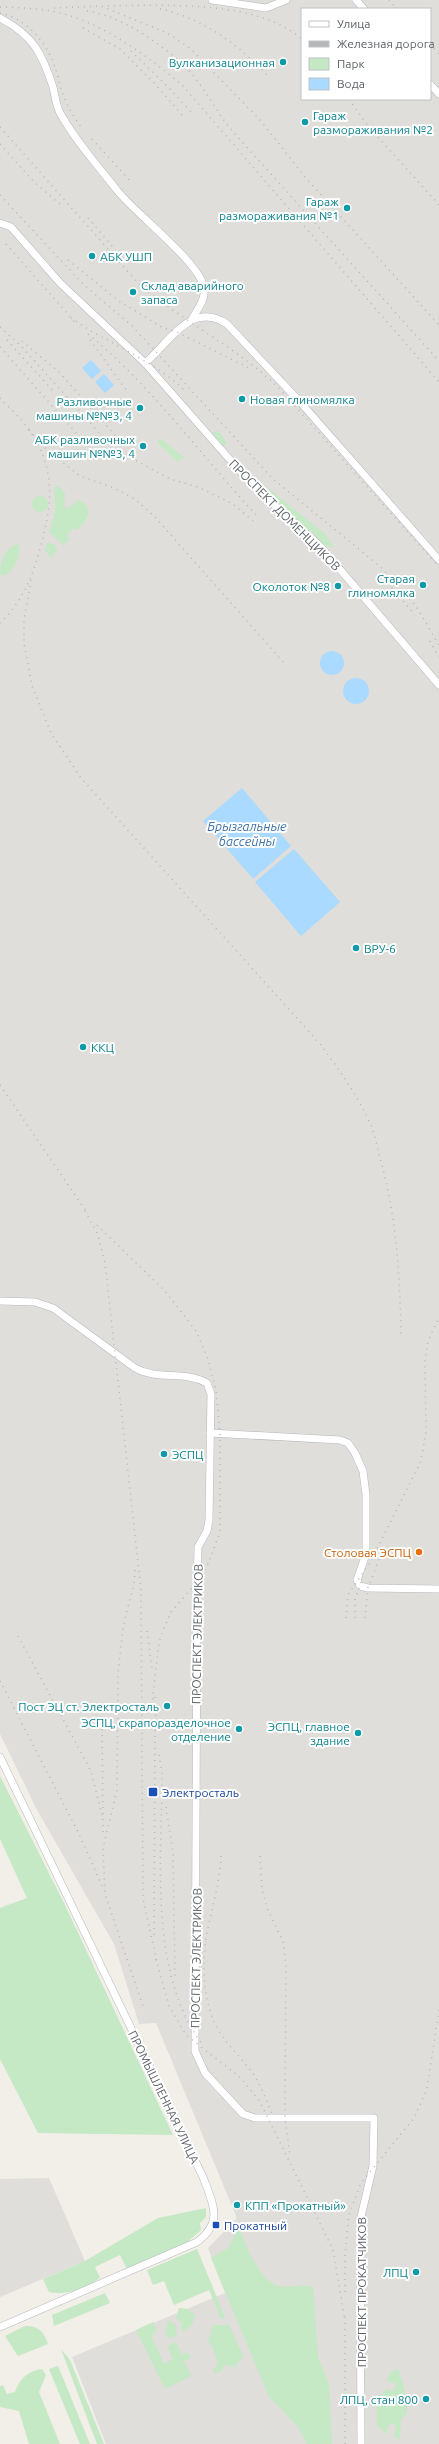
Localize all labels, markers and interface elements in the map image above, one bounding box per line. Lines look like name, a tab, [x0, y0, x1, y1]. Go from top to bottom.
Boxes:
legend	[301, 8, 431, 100]
text: Улица	[337, 17, 370, 30]
text: Железная дорога	[337, 37, 435, 50]
place label: Вулканизационная	[169, 56, 275, 69]
marker: Вулканизационная	[278, 57, 288, 67]
text: Парк	[337, 57, 365, 70]
text: Вода	[337, 77, 365, 90]
place label: Гараж размораживания №2	[313, 109, 433, 136]
marker: Гараж размораживания №2	[300, 117, 310, 127]
place label: Гараж размораживания №1	[219, 195, 339, 222]
marker: Гараж размораживания №1	[342, 203, 352, 213]
place label: АБК УШП	[100, 250, 152, 263]
marker: АБК УШП	[87, 251, 97, 261]
place label: Склад аварийного запаса	[141, 279, 244, 306]
marker: Склад аварийного запаса	[128, 287, 138, 297]
place label: Новая глиномялка	[250, 393, 355, 406]
marker: Новая глиномялка	[237, 394, 247, 404]
place label: Разливочные машины №№3, 4	[36, 395, 132, 422]
marker: Разливочные машины №№3, 4	[135, 403, 145, 413]
place label: АБК разливочных машин №№3, 4	[35, 433, 135, 460]
marker: АБК разливочных машин №№3, 4	[138, 441, 148, 451]
street label: ПРОСПЕКТ ДОМЕНЩИКОВ	[227, 457, 343, 573]
place label: Старая глиномялка	[348, 572, 415, 599]
place label: Околоток №8	[252, 580, 330, 593]
marker: Старая глиномялка	[418, 580, 428, 590]
marker: Околоток №8	[333, 581, 343, 591]
water label: Брызгальные бассейны	[207, 819, 287, 848]
place label: ВРУ-6	[364, 942, 396, 955]
marker: ВРУ-6	[351, 943, 361, 953]
place label: ККЦ	[91, 1041, 115, 1054]
marker: ККЦ	[78, 1042, 88, 1052]
place label: ЭСПЦ	[172, 1448, 204, 1461]
marker: ЭСПЦ	[159, 1449, 169, 1459]
place label: Столовая ЭСПЦ	[324, 1546, 412, 1559]
marker: Столовая ЭСПЦ	[414, 1547, 424, 1557]
street label: ПРОСПЕКТ ЭЛЕКТРИКОВ	[189, 1564, 205, 1704]
place label: Пост ЭЦ ст. Электросталь	[18, 1700, 159, 1713]
marker: Пост ЭЦ ст. Электросталь	[162, 1701, 172, 1711]
place label: ЭСПЦ, скрапоразделочное отделение	[81, 1716, 231, 1743]
place label: ЭСПЦ, главное здание	[268, 1720, 350, 1747]
marker: ЭСПЦ, скрапоразделочное отделение	[234, 1724, 244, 1734]
marker: ЭСПЦ, главное здание	[353, 1728, 363, 1738]
marker: Электросталь	[147, 1786, 159, 1798]
place label: Электросталь	[162, 1786, 239, 1799]
street label: ПРОСПЕКТ ЭЛЕКТРИКОВ	[188, 1888, 204, 2028]
street label: ПРОМЫШЛЕННАЯ УЛИЦА	[126, 2028, 202, 2166]
place label: КПП «Прокатный»	[245, 2199, 346, 2212]
marker: КПП «Прокатный»	[232, 2200, 242, 2210]
street label: ПРОСПЕКТ ПРОКАТЧИКОВ	[355, 2217, 368, 2367]
place label: Прокатный	[224, 2219, 287, 2232]
marker: Прокатный	[211, 2220, 221, 2230]
place label: ЛПЦ	[383, 2266, 409, 2279]
marker: ЛПЦ	[411, 2267, 421, 2277]
place label: ЛПЦ, стан 800	[340, 2393, 418, 2406]
marker: ЛПЦ, стан 800	[421, 2394, 431, 2404]

